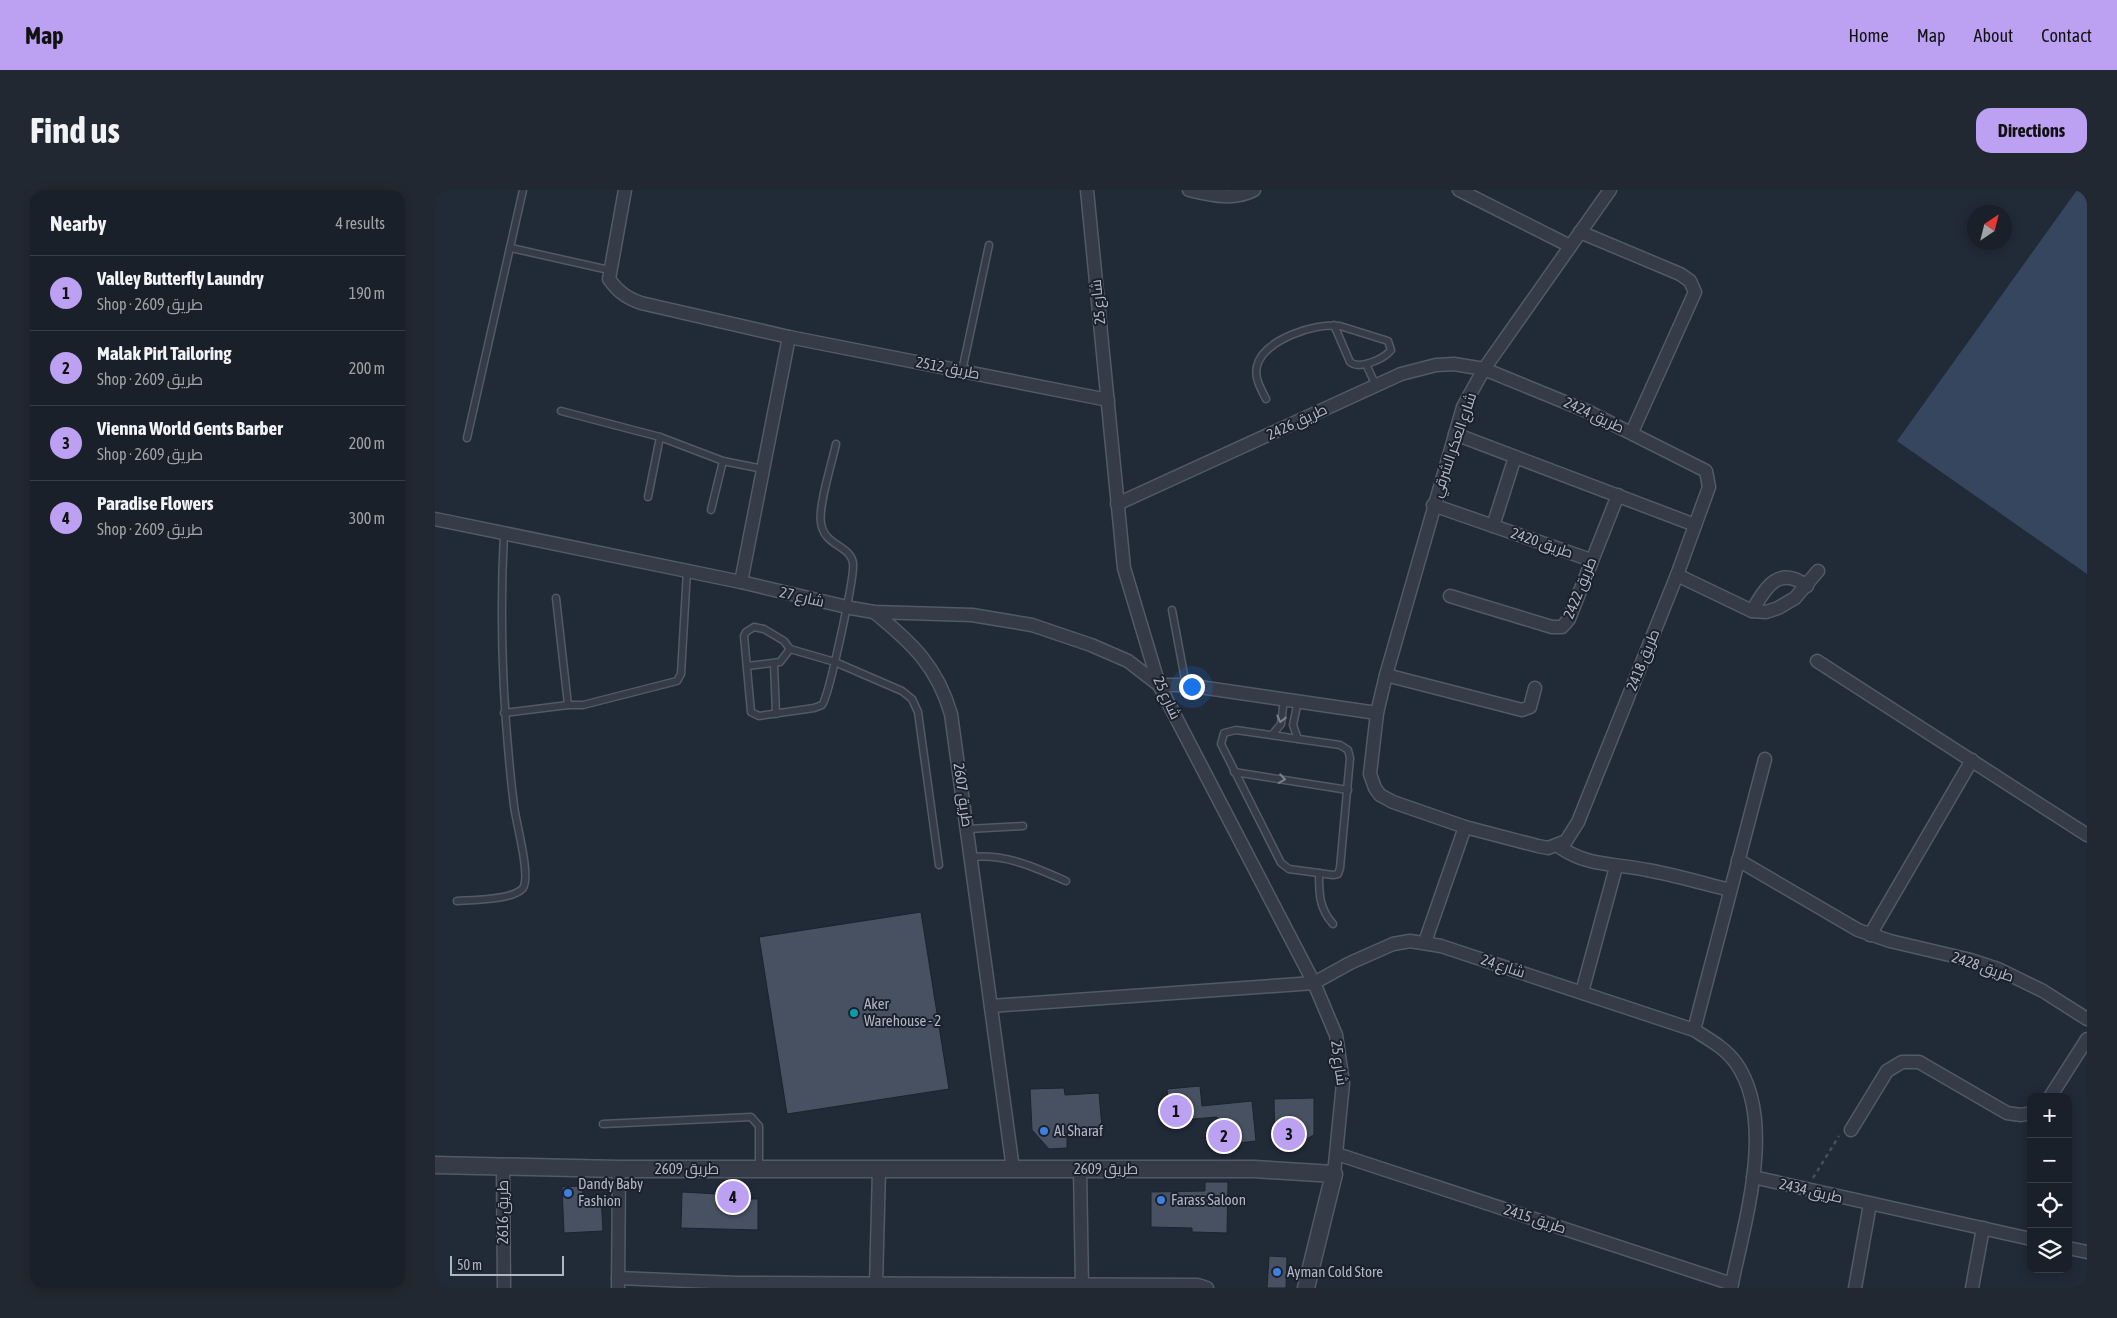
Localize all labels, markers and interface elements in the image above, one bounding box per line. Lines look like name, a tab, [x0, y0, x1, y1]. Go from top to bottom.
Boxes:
text: Map	[25, 22, 64, 49]
text: Home	[1849, 25, 1889, 46]
text: Map	[1917, 25, 1946, 46]
text: About	[1974, 25, 2013, 46]
text: Contact	[2041, 25, 2092, 46]
button: Directions	[1976, 108, 2087, 153]
text: Find us	[30, 110, 120, 150]
north arrow	[1967, 205, 2012, 250]
text: Nearby	[50, 211, 106, 235]
text: 4 results	[335, 214, 385, 232]
text: Valley Butterfly Laundry	[97, 267, 264, 289]
street label: شارع 25	[1087, 278, 1111, 325]
text: 1	[62, 284, 70, 302]
text: 190 m	[349, 284, 385, 302]
text: Shop · طريق 2609	[97, 295, 203, 313]
text: Malak Pirl Tailoring	[97, 342, 231, 364]
street label: طريق 2512	[914, 353, 981, 384]
text: 2	[62, 359, 70, 377]
text: 200 m	[349, 359, 385, 377]
text: Shop · طريق 2609	[97, 370, 203, 388]
street label: شارع العكر الشرقي	[1428, 390, 1483, 501]
street label: طريق 2424	[1561, 393, 1627, 438]
street label: طريق 2426	[1264, 400, 1330, 445]
text: Vienna World Gents Barber	[97, 417, 283, 439]
text: 3	[62, 434, 70, 452]
text: 200 m	[349, 434, 385, 452]
text: Shop · طريق 2609	[97, 445, 203, 463]
text: Paradise Flowers	[97, 492, 213, 514]
text: 4	[62, 509, 70, 527]
text: 300 m	[349, 509, 385, 527]
text: Shop · طريق 2609	[97, 520, 203, 538]
street label: طريق 2420	[1508, 524, 1575, 563]
street label: طريق 2422	[1560, 555, 1601, 622]
street label: شارع 27	[777, 583, 826, 613]
street label: طريق 2418	[1623, 627, 1664, 694]
street label: شارع 25	[1147, 674, 1185, 723]
your location	[1179, 674, 1205, 700]
one-way arrow	[1276, 714, 1287, 723]
street label: طريق 2607	[949, 762, 976, 828]
one-way arrow	[1278, 774, 1287, 784]
street label: طريق 2428	[1949, 948, 2016, 987]
street label: شارع 24	[1478, 950, 1527, 983]
place label: Aker Warehouse - 2	[864, 995, 941, 1029]
marker: Aker Warehouse - 2	[848, 1007, 860, 1019]
street label: شارع 25	[1325, 1039, 1351, 1087]
pin: 1	[1160, 1092, 1192, 1130]
map controls	[2027, 1093, 2072, 1273]
button: +	[2027, 1093, 2072, 1138]
pin: 3	[1273, 1115, 1305, 1153]
pin: 2	[1208, 1117, 1240, 1155]
place label: Al Sharaf	[1054, 1122, 1103, 1139]
marker: Al Sharaf	[1038, 1125, 1050, 1137]
button: −	[2027, 1138, 2072, 1183]
street label: طريق 2609	[655, 1160, 719, 1179]
street label: طريق 2609	[1074, 1160, 1138, 1179]
place label: Dandy Baby Fashion	[578, 1175, 643, 1209]
street label: طريق 2434	[1777, 1175, 1844, 1208]
pin: 4	[717, 1178, 749, 1216]
street label: طريق 2616	[494, 1180, 513, 1244]
button: locate	[2027, 1183, 2072, 1228]
marker: Dandy Baby Fashion	[562, 1187, 574, 1199]
place label: Farass Saloon	[1171, 1191, 1246, 1208]
marker: Farass Saloon	[1155, 1194, 1167, 1206]
street label: طريق 2415	[1501, 1200, 1568, 1238]
button: layers	[2027, 1228, 2072, 1273]
scale bar	[450, 1253, 564, 1276]
text: 50 m	[457, 1257, 482, 1273]
place label: Ayman Cold Store	[1287, 1263, 1383, 1280]
marker: Ayman Cold Store	[1271, 1266, 1283, 1278]

